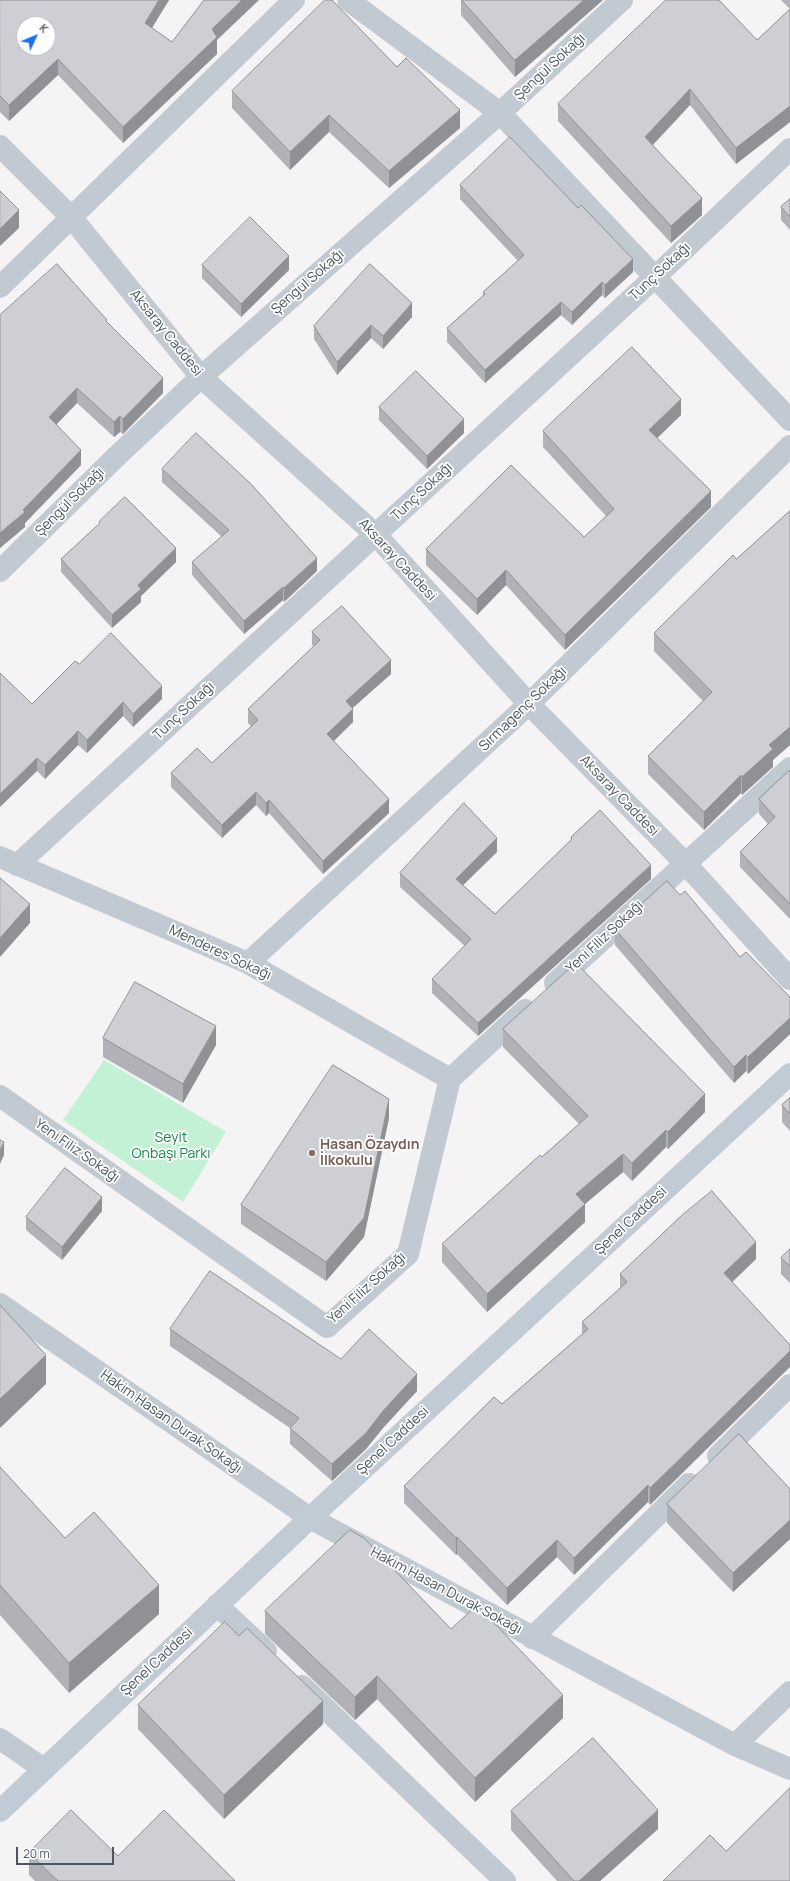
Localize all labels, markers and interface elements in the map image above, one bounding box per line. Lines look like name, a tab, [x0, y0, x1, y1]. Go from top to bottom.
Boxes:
north arrow	[16, 16, 56, 56]
text: K	[36, 20, 52, 36]
street label: Şengül Sokağı	[511, 30, 589, 104]
street label: Tunç Sokağı	[626, 239, 694, 305]
street label: Şengül Sokağı	[268, 246, 348, 318]
street label: Aksaray Caddesi	[126, 286, 206, 380]
street label: Tunç Sokağı	[388, 459, 456, 525]
street label: Şengül Sokağı	[32, 464, 108, 540]
street label: Aksaray Caddesi	[355, 515, 439, 605]
street label: Sırmagenç Sokağı	[476, 663, 570, 755]
street label: Tunç Sokağı	[150, 678, 218, 744]
street label: Aksaray Caddesi	[576, 752, 662, 840]
street label: Yeni Filiz Sokağı	[563, 897, 647, 977]
street label: Menderes Sokağı	[166, 922, 274, 984]
street label: Yeni Filiz Sokağı	[32, 1116, 122, 1186]
park label: Seyit Onbaşı Parkı	[131, 1130, 211, 1162]
place label: Hasan Özaydın İlkokulu	[320, 1137, 419, 1170]
marker: Hasan Özaydın İlkokulu	[307, 1148, 317, 1158]
street label: Şenel Caddesi	[592, 1183, 670, 1259]
street label: Yeni Filiz Sokağı	[324, 1249, 410, 1327]
street label: Hakim Hasan Durak Sokağı	[97, 1367, 245, 1477]
street label: Şenel Caddesi	[354, 1403, 432, 1479]
street label: Hakim Hasan Durak Sokağı	[367, 1544, 525, 1638]
street label: Şenel Caddesi	[118, 1624, 196, 1700]
scale bar	[18, 1839, 116, 1865]
text: 20 m	[23, 1845, 50, 1862]

